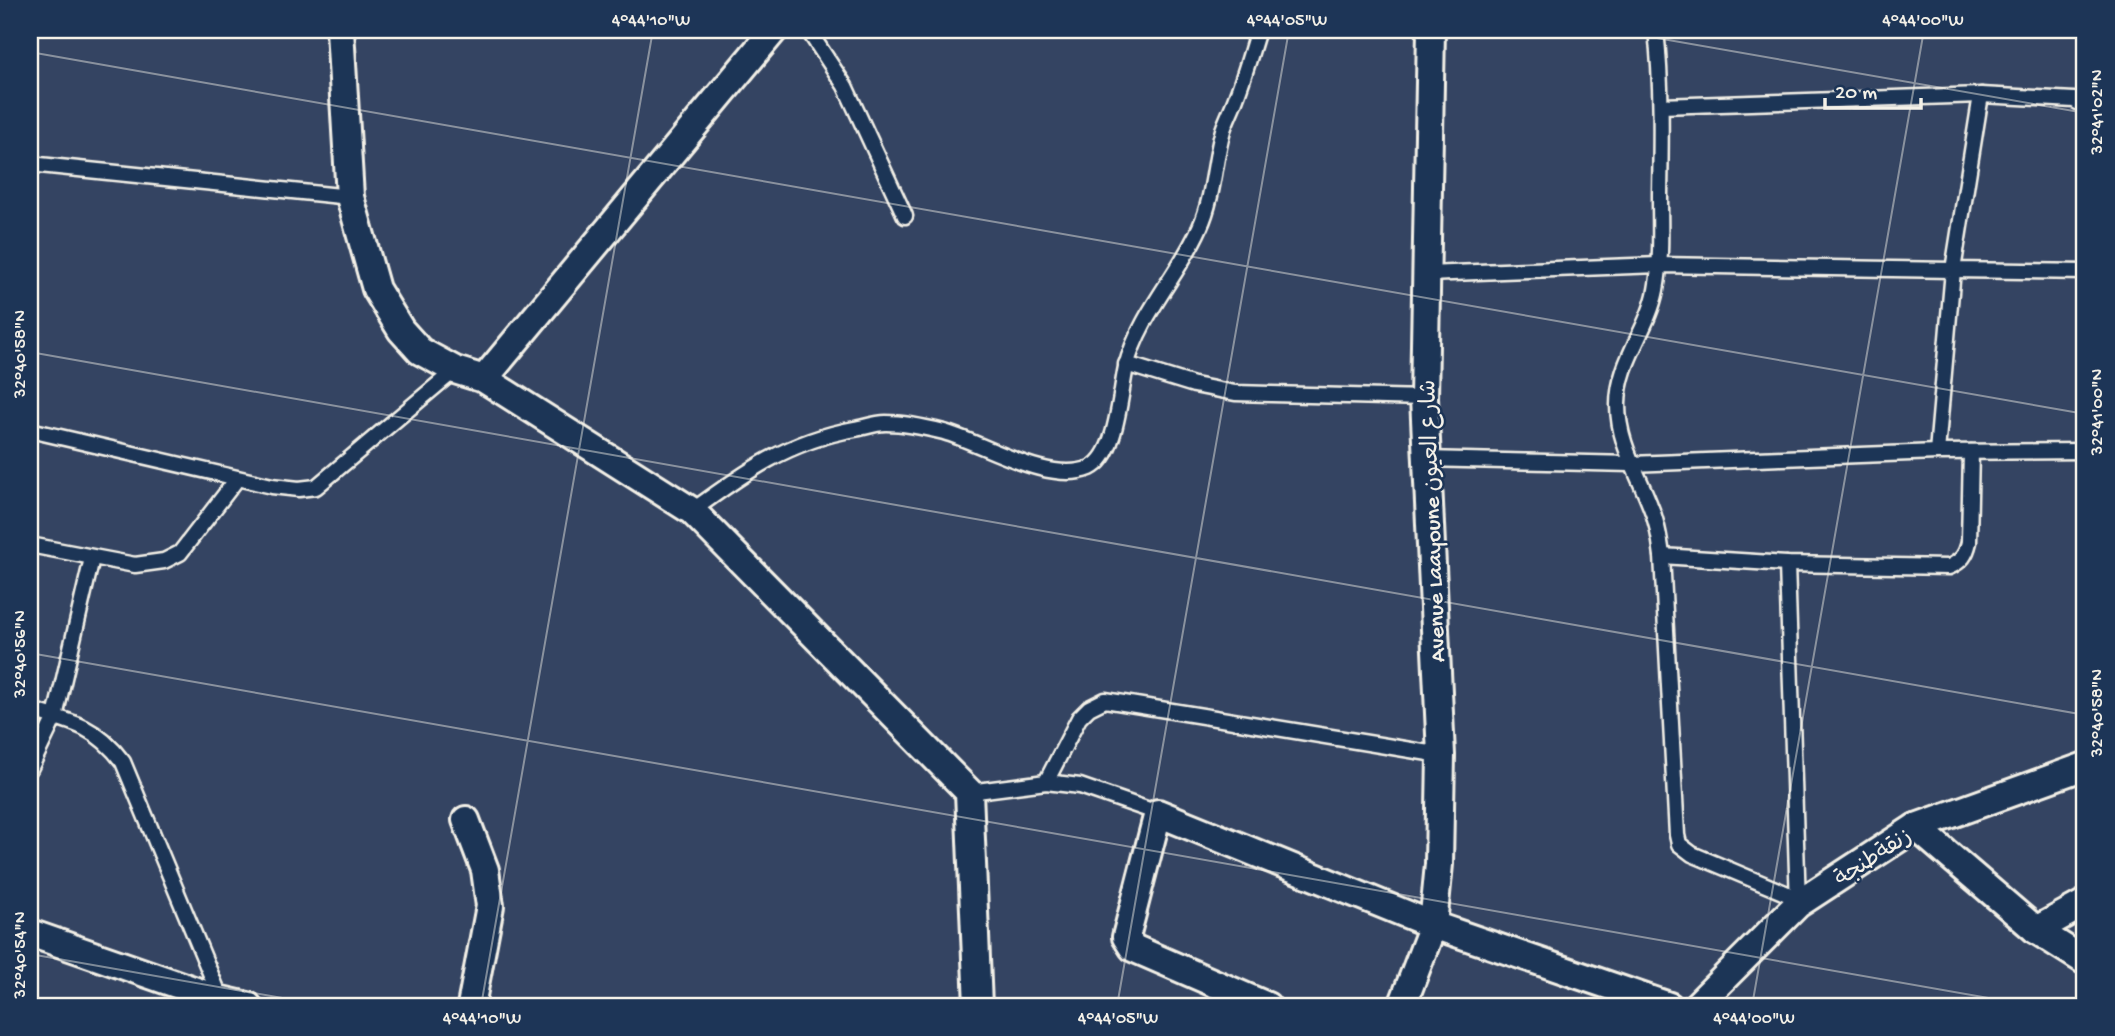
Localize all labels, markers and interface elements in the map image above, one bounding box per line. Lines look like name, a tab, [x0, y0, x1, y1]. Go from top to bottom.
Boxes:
text: 4°44'10"W	[612, 11, 690, 32]
text: 4°44'05"W	[1247, 11, 1327, 32]
text: 4°44'00"W	[1882, 11, 1964, 32]
scale bar	[1825, 66, 1921, 110]
text: 32°41'02"N	[2088, 70, 2109, 155]
text: 20 m	[1835, 82, 1877, 107]
text: 32°40'58"N	[11, 310, 32, 399]
text: 32°41'00"N	[2088, 369, 2109, 456]
street label: Avenue Laayoune شارع العيون	[1416, 379, 1453, 663]
text: 32°40'56"N	[11, 610, 32, 699]
text: 32°40'58"N	[2088, 669, 2109, 758]
street label: زنقةطنجة	[1830, 824, 1918, 894]
text: 32°40'54"N	[11, 912, 32, 999]
text: 4°44'10"W	[443, 1009, 521, 1030]
text: 4°44'05"W	[1078, 1009, 1158, 1030]
text: 4°44'00"W	[1713, 1009, 1795, 1030]

